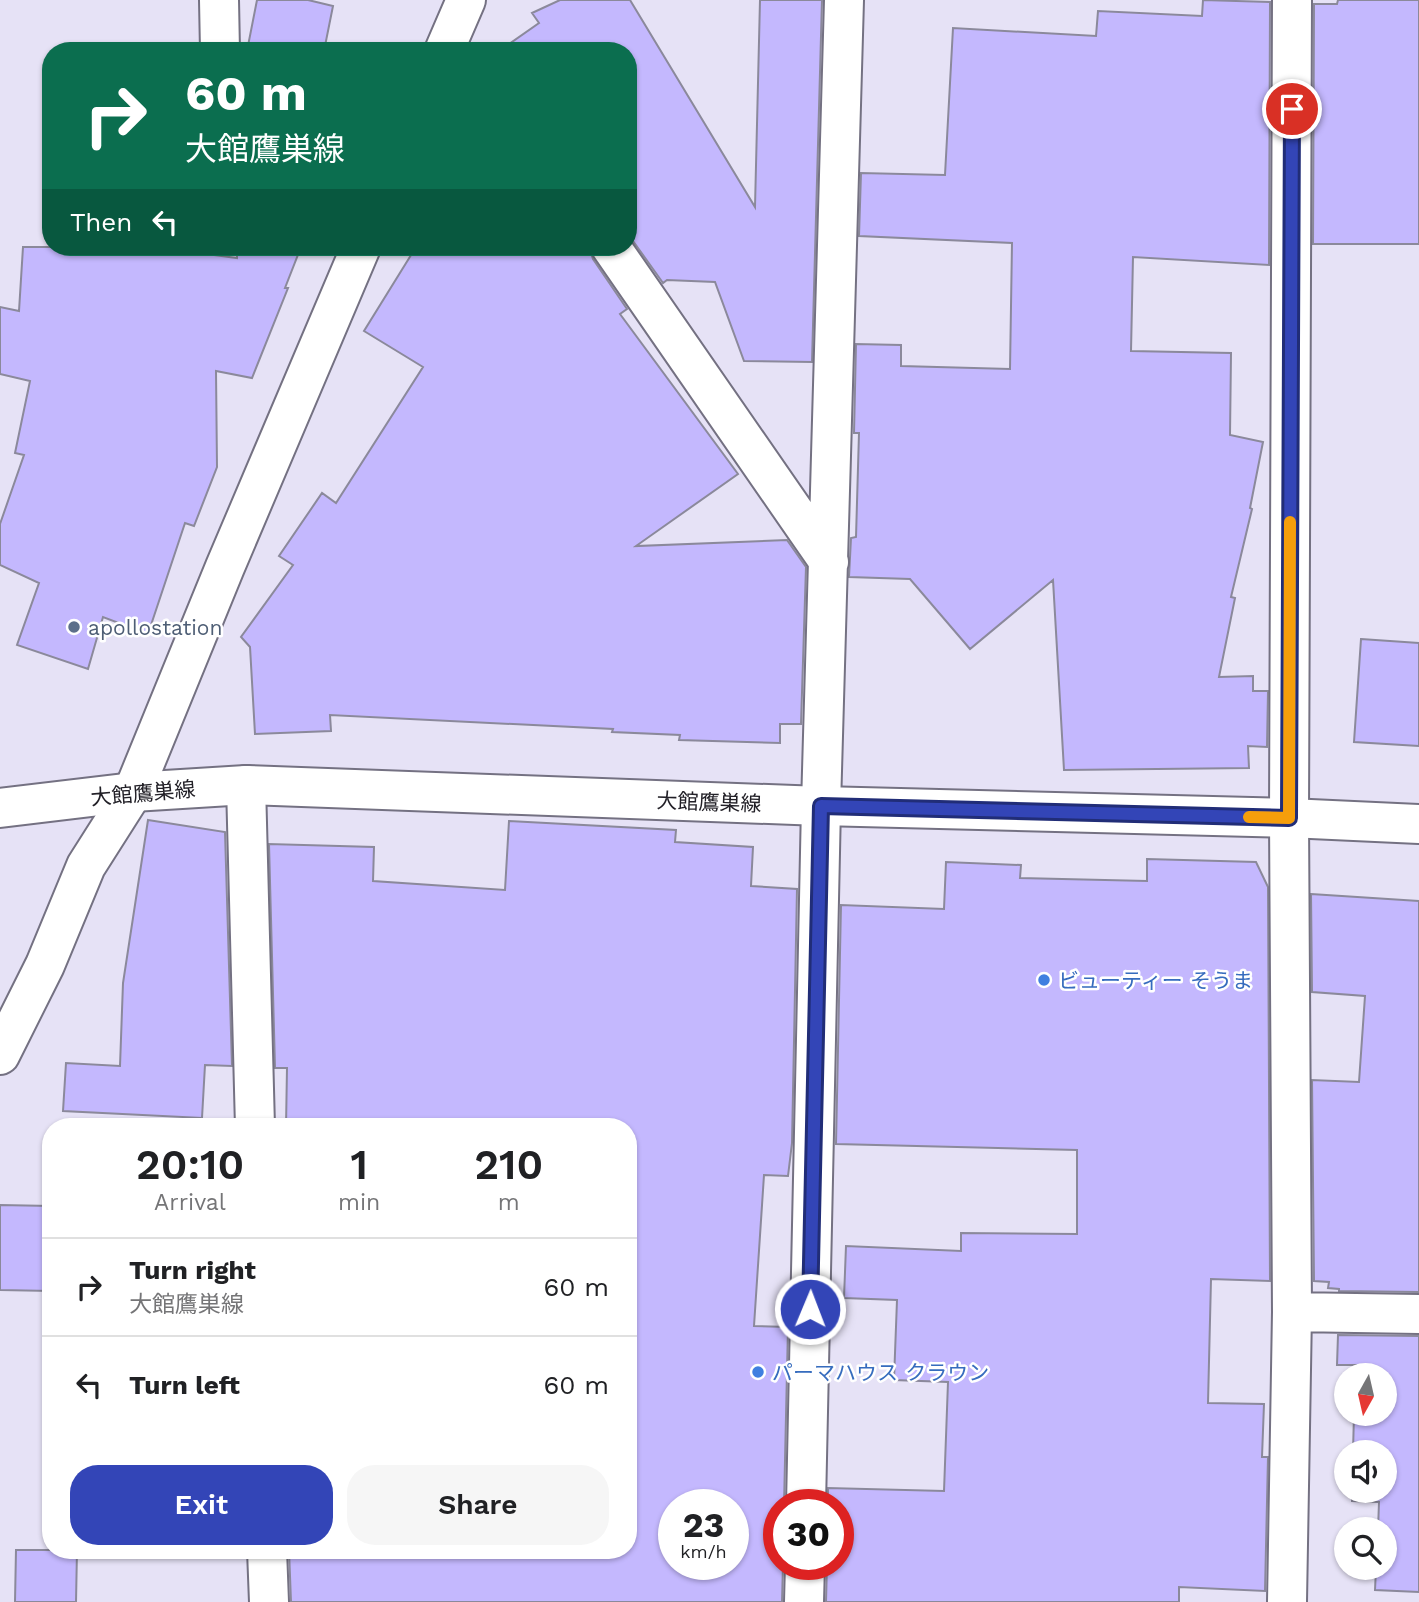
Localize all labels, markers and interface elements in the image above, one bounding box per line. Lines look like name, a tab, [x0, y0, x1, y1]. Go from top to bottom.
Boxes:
text: 60 m	[185, 64, 307, 122]
icon: right	[70, 70, 161, 161]
pin	[1262, 79, 1322, 139]
icon: arrive	[1273, 90, 1311, 128]
text: 大館鷹巣線	[185, 130, 345, 168]
icon: left	[146, 203, 184, 241]
text: Then	[70, 207, 132, 237]
place label: apollostation	[88, 615, 222, 640]
marker: apollostation	[66, 619, 82, 635]
street label: 大館鷹巣線	[90, 776, 196, 810]
street label: 大館鷹巣線	[656, 788, 762, 816]
place label: ビューティー そうま	[1058, 968, 1253, 993]
marker: ビューティー そうま	[1036, 972, 1052, 988]
text: 20:10	[136, 1140, 244, 1189]
text: 1	[350, 1140, 368, 1189]
text: 210	[474, 1140, 543, 1189]
text: Arrival	[154, 1189, 226, 1216]
text: min	[338, 1189, 380, 1216]
text: m	[498, 1189, 520, 1216]
text: Turn right	[129, 1255, 256, 1285]
icon: right	[70, 1268, 108, 1306]
text: 60 m	[543, 1272, 609, 1302]
position arrow	[773, 1272, 847, 1346]
text: 大館鷹巣線	[129, 1291, 244, 1318]
place label: パーマハウス クラウン	[772, 1360, 989, 1385]
north arrow	[1334, 1363, 1396, 1426]
map controls	[1334, 1363, 1397, 1580]
marker: パーマハウス クラウン	[750, 1364, 766, 1380]
icon: left	[70, 1366, 108, 1404]
text: Turn left	[129, 1370, 240, 1400]
text: 60 m	[543, 1370, 609, 1400]
button: sound	[1334, 1440, 1397, 1503]
button: Exit	[70, 1465, 333, 1545]
button: Share	[347, 1465, 609, 1545]
speed limit sign: 30	[763, 1489, 854, 1580]
text: 23	[683, 1504, 724, 1546]
button: search	[1334, 1517, 1397, 1580]
text: km/h	[680, 1541, 727, 1562]

